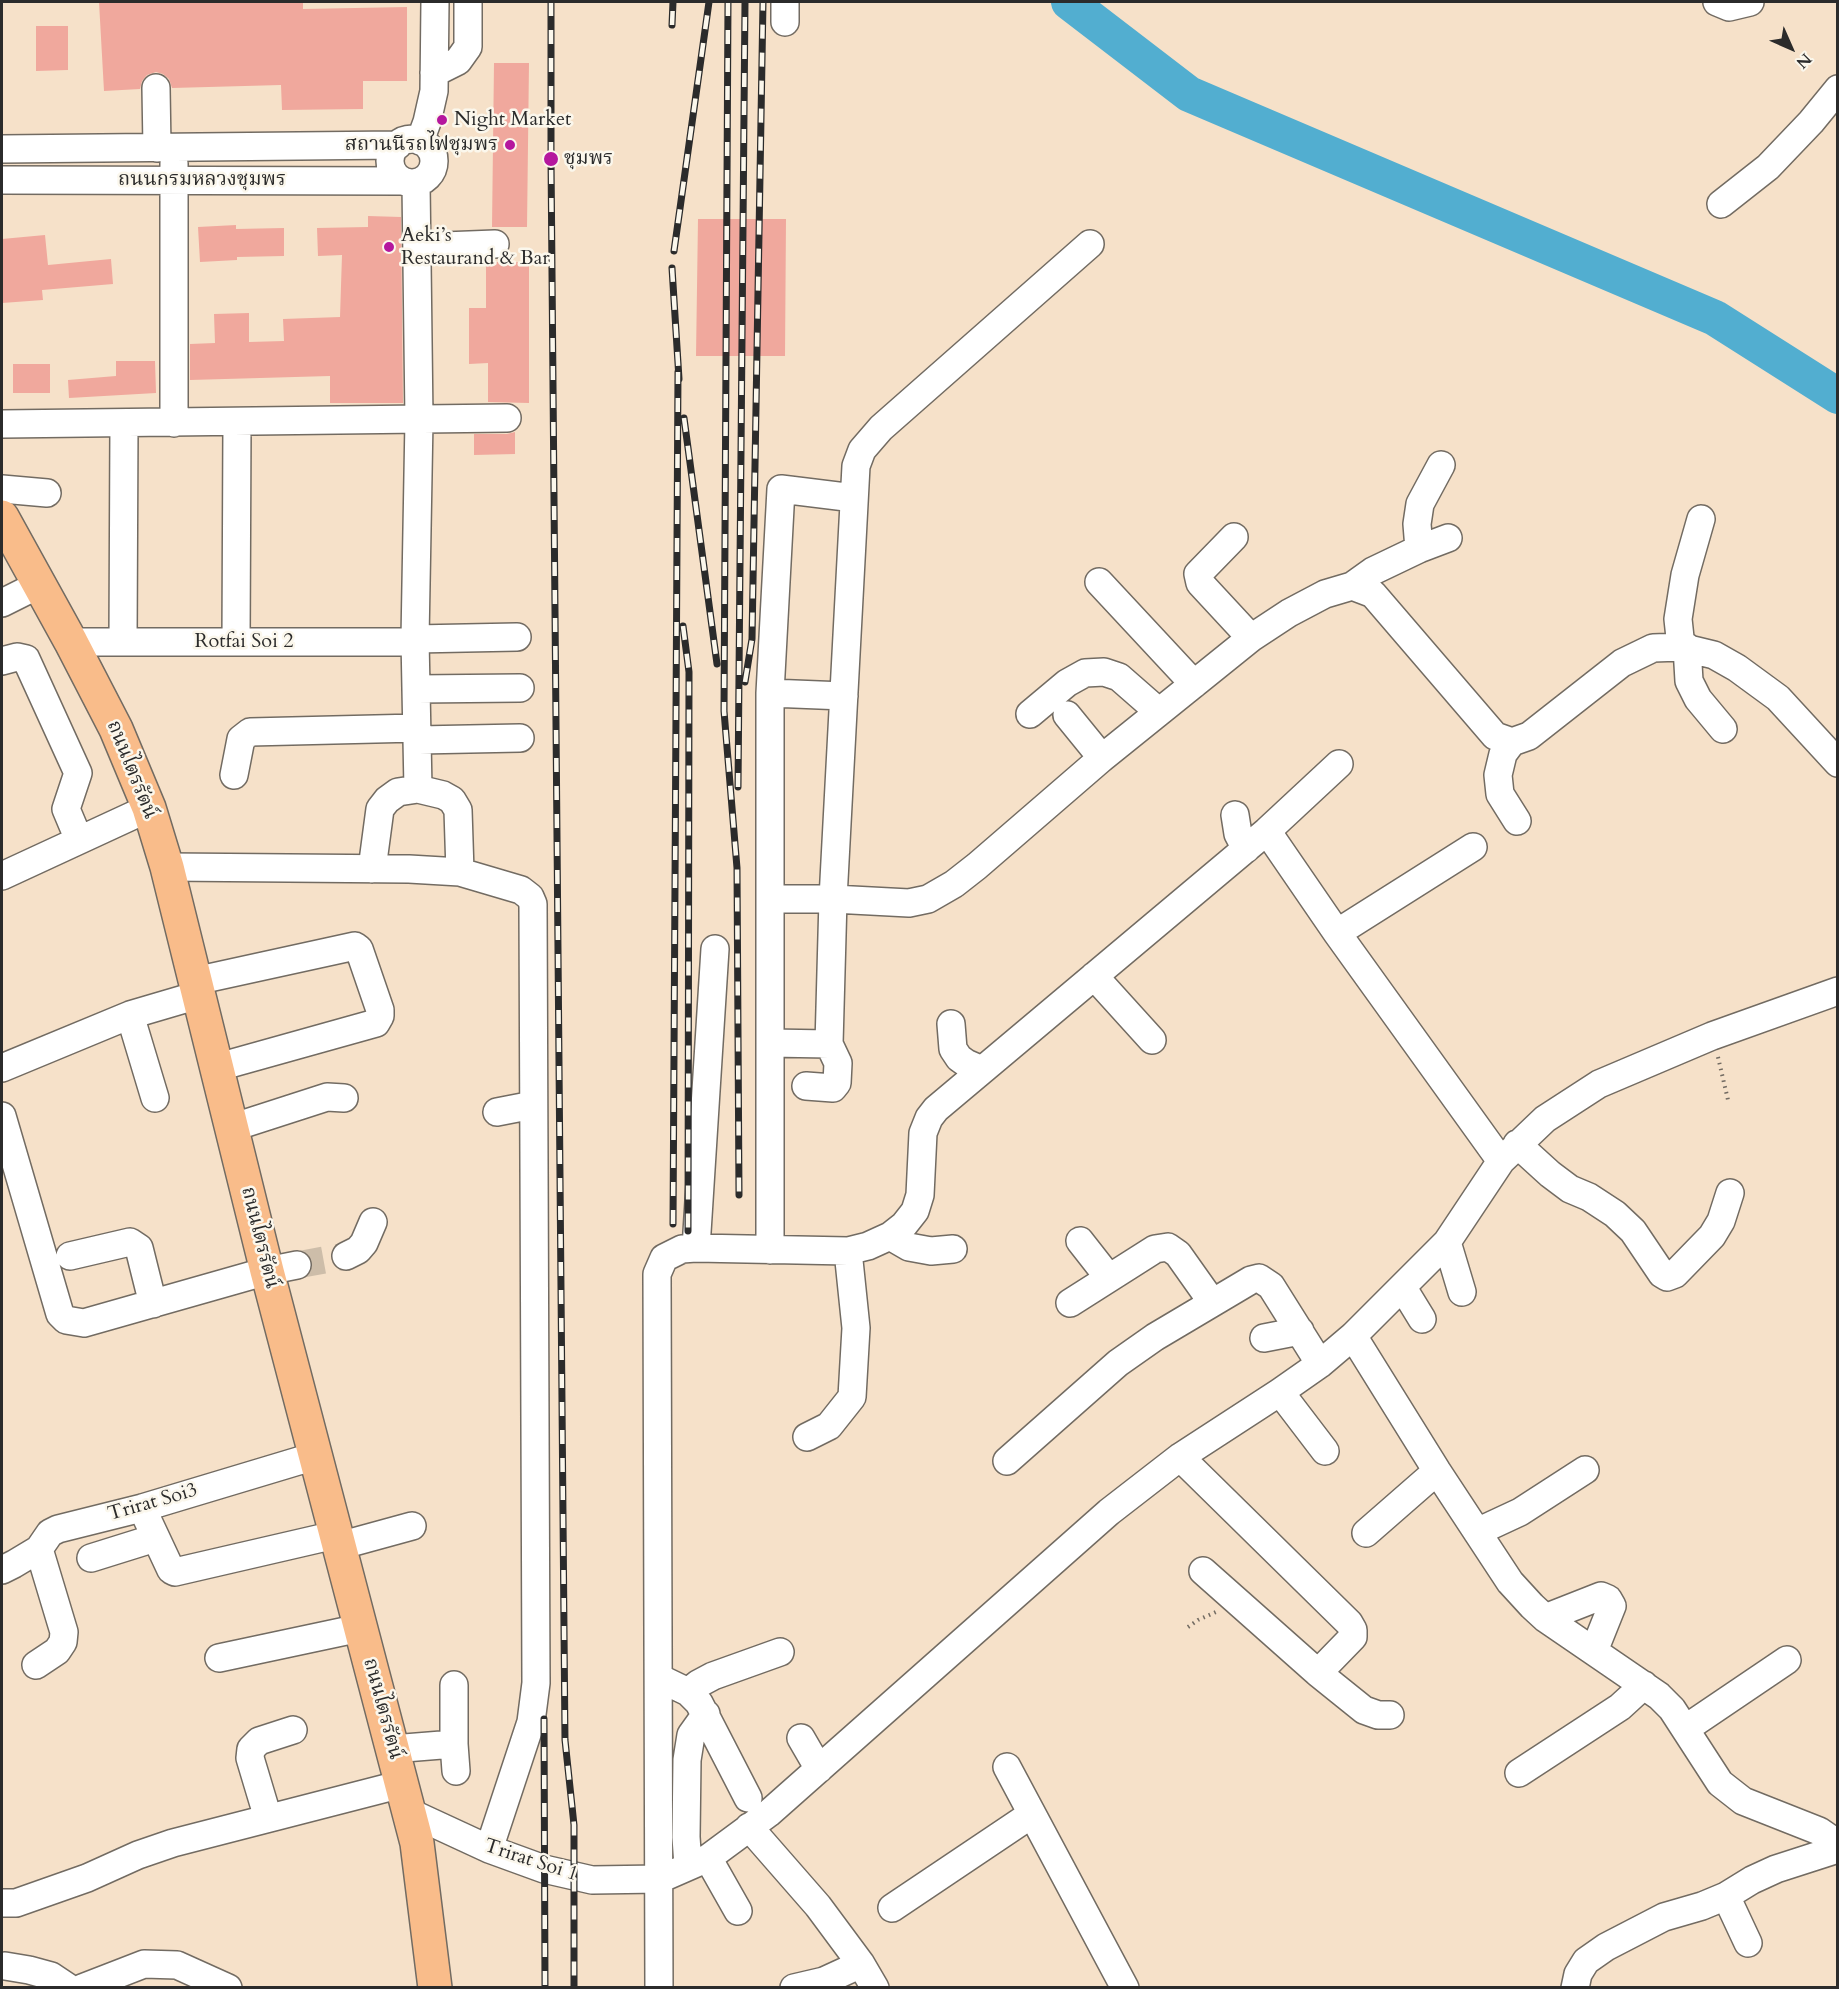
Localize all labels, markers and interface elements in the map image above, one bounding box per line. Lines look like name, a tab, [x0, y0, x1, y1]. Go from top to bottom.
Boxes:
north arrow	[1761, 18, 1821, 78]
text: N	[1791, 48, 1816, 73]
place label: Night Market	[454, 108, 571, 132]
marker: Night Market	[435, 113, 449, 127]
place label: สถานนีรถไฟชุมพร	[345, 133, 498, 157]
marker: สถานนีรถไฟชุมพร	[503, 138, 517, 152]
place label: ชุมพร	[564, 147, 613, 171]
marker: ชุมพร	[542, 150, 560, 168]
street label: ถนนกรมหลวงชุมพร	[118, 168, 286, 192]
place label: Aeki’s Restaurand & Bar	[401, 224, 550, 271]
marker: Aeki’s Restaurand & Bar	[382, 240, 396, 254]
street label: Rotfai Soi 2	[195, 630, 293, 654]
street label: ถนนไตรรัตน์	[100, 717, 162, 823]
street label: ถนนไตรรัตน์	[235, 1185, 283, 1291]
street label: Trirat Soi3	[106, 1479, 200, 1527]
street label: ถนนไตรรัตน์	[357, 1656, 407, 1762]
street label: Trirat Soi 1	[481, 1835, 581, 1887]

